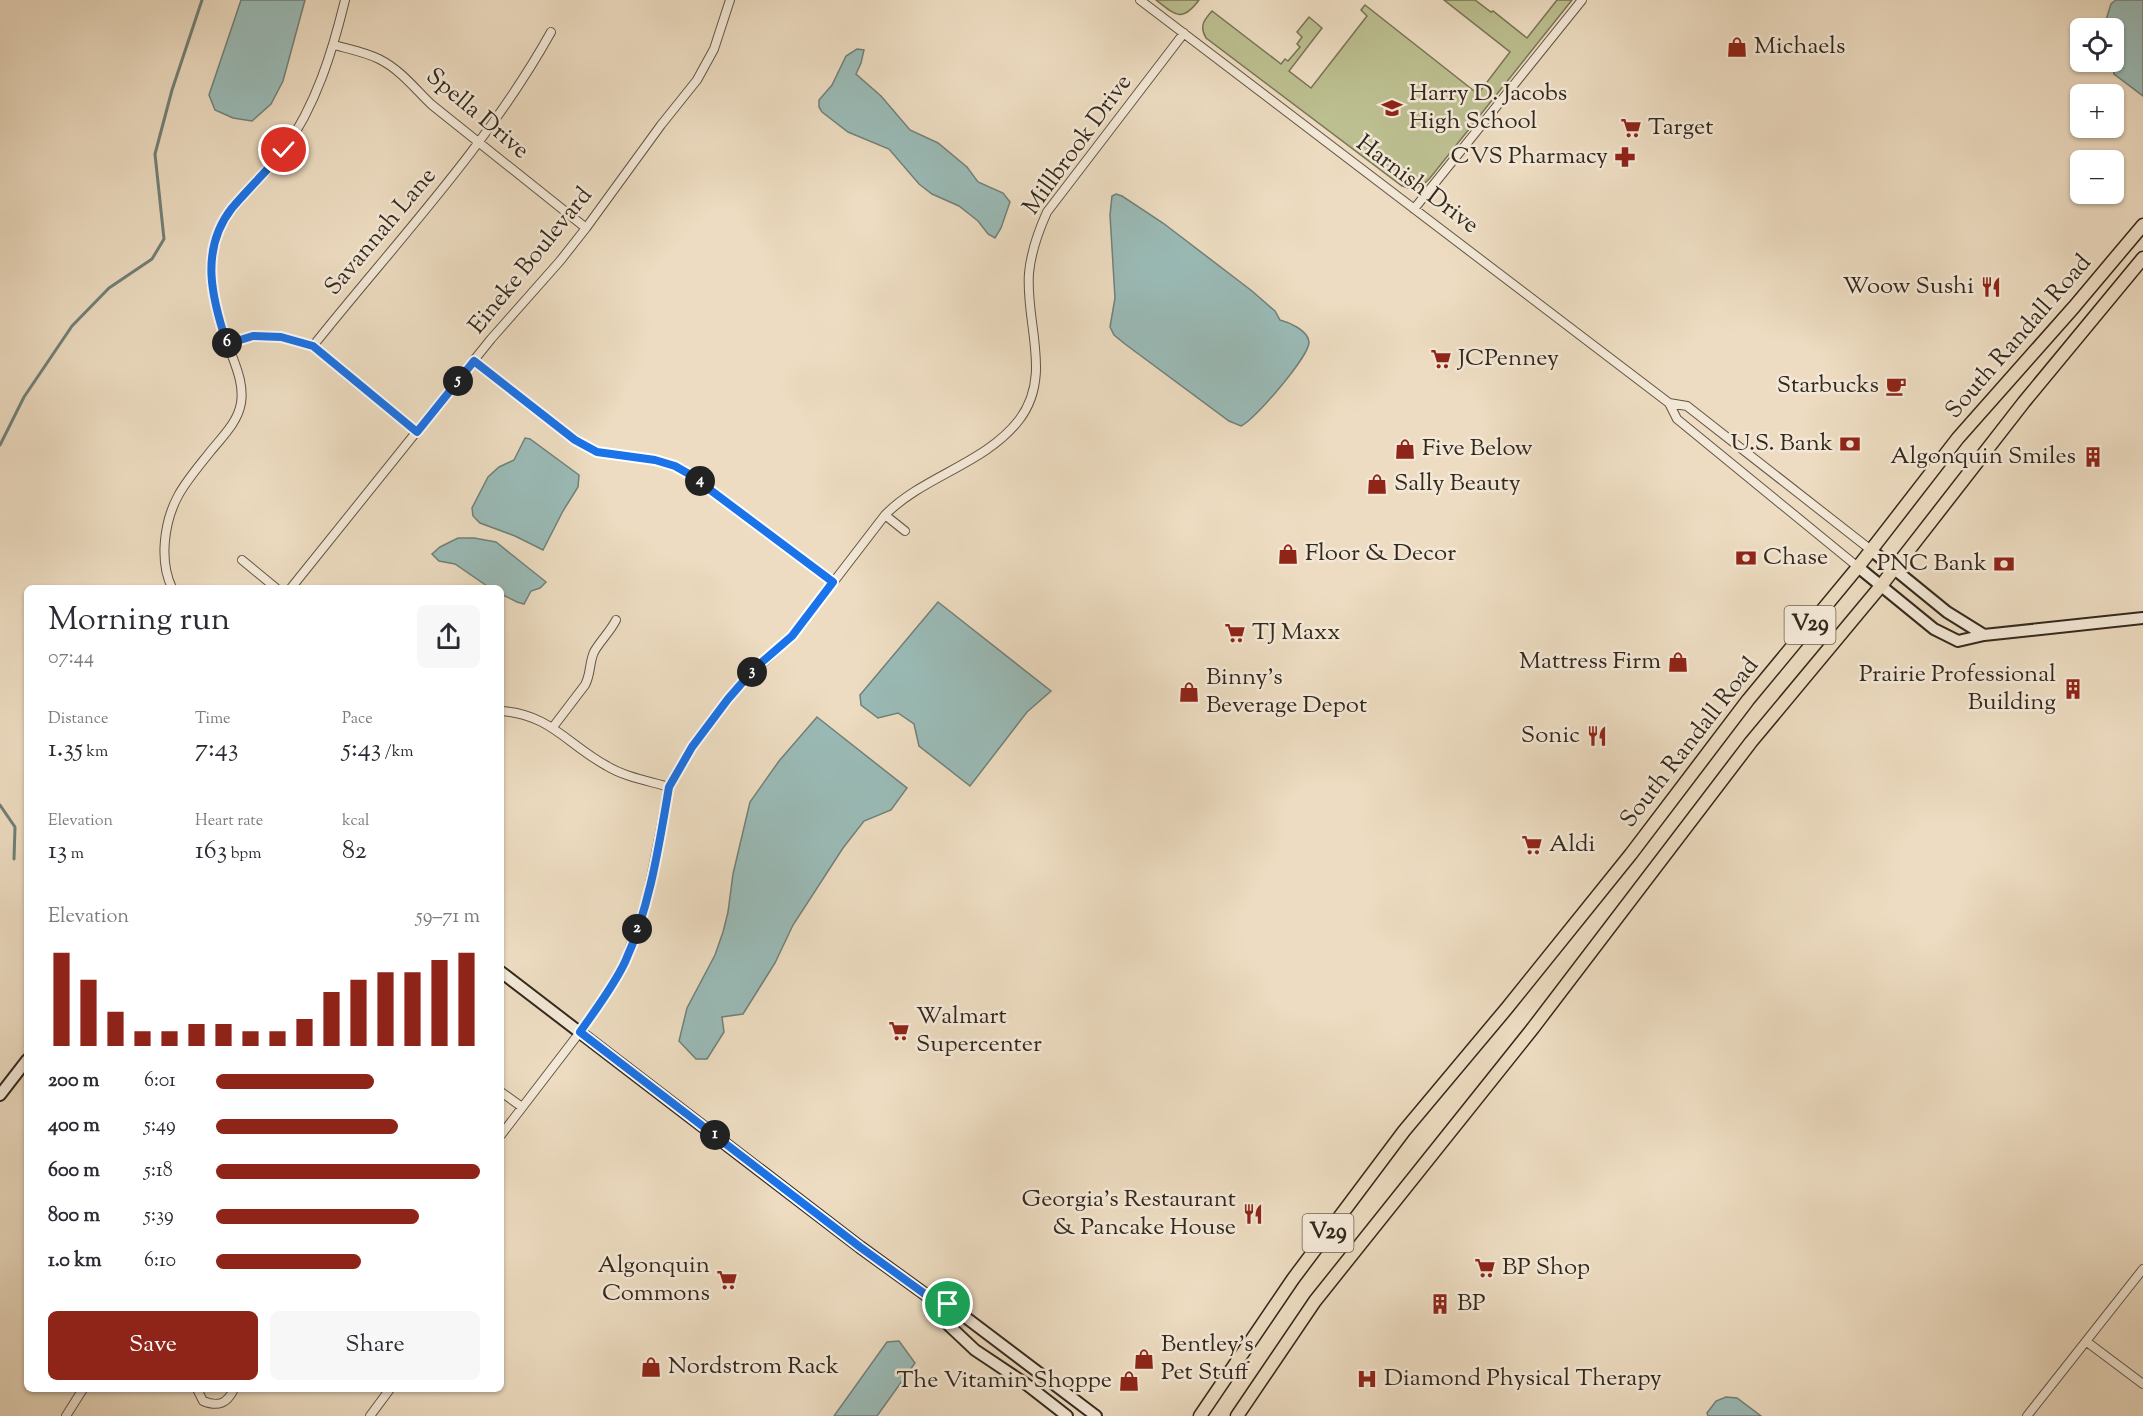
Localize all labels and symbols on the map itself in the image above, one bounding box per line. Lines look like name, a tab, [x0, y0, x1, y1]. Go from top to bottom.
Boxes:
place label: Michaels	[1754, 30, 1846, 64]
shop icon: Michaels	[1725, 35, 1749, 59]
street label: Spella Drive	[418, 60, 536, 168]
street label: Millbrook Drive	[1015, 68, 1141, 222]
place label: Harry D. Jacobs High School	[1409, 77, 1567, 139]
school or university icon: Harry D. Jacobs High School	[1380, 96, 1404, 120]
place label: Target	[1648, 111, 1713, 145]
supermarket icon: Target	[1619, 116, 1643, 140]
pin	[258, 124, 309, 175]
street label: Harnish Drive	[1348, 127, 1486, 243]
place label: CVS Pharmacy	[1450, 140, 1608, 174]
pharmacy icon: CVS Pharmacy	[1613, 145, 1637, 169]
street label: Savannah Lane	[317, 161, 445, 303]
street label: Eineke Boulevard	[461, 180, 601, 342]
street label: South Randall Road	[1938, 247, 2100, 427]
place label: Woow Sushi	[1843, 270, 1974, 304]
restaurant icon: Woow Sushi	[1979, 275, 2003, 299]
pin: 6	[212, 328, 242, 358]
place label: JCPenney	[1456, 342, 1559, 376]
supermarket icon: JCPenney	[1429, 347, 1453, 371]
pin: 5	[443, 366, 473, 396]
place label: Starbucks	[1777, 369, 1879, 403]
cafe icon: Starbucks	[1884, 374, 1908, 398]
place label: U.S. Bank	[1730, 427, 1833, 461]
place label: Five Below	[1422, 432, 1533, 466]
bank icon: U.S. Bank	[1838, 432, 1862, 456]
shop icon: Five Below	[1393, 437, 1417, 461]
place label: Algonquin Smiles	[1890, 440, 2076, 474]
building icon: Algonquin Smiles	[2081, 445, 2105, 469]
pin: 4	[685, 466, 715, 496]
place label: Sally Beauty	[1394, 467, 1521, 501]
shop icon: Sally Beauty	[1365, 472, 1389, 496]
place label: Floor & Decor	[1305, 537, 1456, 571]
place label: Chase	[1763, 541, 1828, 575]
shop icon: Floor & Decor	[1276, 542, 1300, 566]
bank icon: Chase	[1734, 546, 1758, 570]
place label: PNC Bank	[1877, 547, 1987, 581]
bank icon: PNC Bank	[1992, 552, 2016, 576]
road number: V29	[1784, 606, 1836, 644]
place label: TJ Maxx	[1252, 616, 1340, 650]
supermarket icon: TJ Maxx	[1223, 621, 1247, 645]
place label: Mattress Firm	[1519, 645, 1661, 679]
street label: South Randall Road	[1613, 650, 1768, 835]
shop icon: Mattress Firm	[1666, 650, 1690, 674]
pin: 3	[737, 657, 767, 687]
place label: Prairie Professional Building	[1859, 658, 2056, 720]
place label: Binny's Beverage Depot	[1206, 661, 1367, 723]
building icon: Prairie Professional Building	[2061, 677, 2085, 701]
shop icon: Binny's Beverage Depot	[1177, 680, 1201, 704]
place label: Sonic	[1521, 719, 1580, 753]
restaurant icon: Sonic	[1585, 724, 1609, 748]
place label: Aldi	[1549, 828, 1596, 862]
supermarket icon: Aldi	[1520, 833, 1544, 857]
pin: 2	[622, 914, 652, 944]
place label: Walmart Supercenter	[916, 1000, 1042, 1062]
supermarket icon: Walmart Supercenter	[887, 1019, 911, 1043]
pin: 1	[700, 1120, 730, 1150]
place label: Georgia's Restaurant & Pancake House	[1022, 1183, 1236, 1245]
restaurant icon: Georgia's Restaurant & Pancake House	[1241, 1202, 1265, 1226]
road number: V29	[1302, 1214, 1354, 1252]
place label: Algonquin Commons	[597, 1249, 710, 1311]
place label: BP Shop	[1502, 1251, 1590, 1285]
supermarket icon: BP Shop	[1473, 1256, 1497, 1280]
supermarket icon: Algonquin Commons	[715, 1268, 739, 1292]
pin	[922, 1278, 973, 1329]
place label: BP	[1457, 1287, 1486, 1321]
building icon: BP	[1428, 1292, 1452, 1316]
place label: Bentley's Pet Stuff	[1161, 1328, 1254, 1390]
shop icon: Bentley's Pet Stuff	[1132, 1347, 1156, 1371]
place label: Nordstrom Rack	[668, 1350, 839, 1384]
shop icon: Nordstrom Rack	[639, 1355, 663, 1379]
place label: Diamond Physical Therapy	[1384, 1362, 1662, 1396]
place label: The Vitamin Shoppe	[896, 1364, 1112, 1398]
hospital icon: Diamond Physical Therapy	[1355, 1367, 1379, 1391]
shop icon: The Vitamin Shoppe	[1117, 1369, 1141, 1393]

